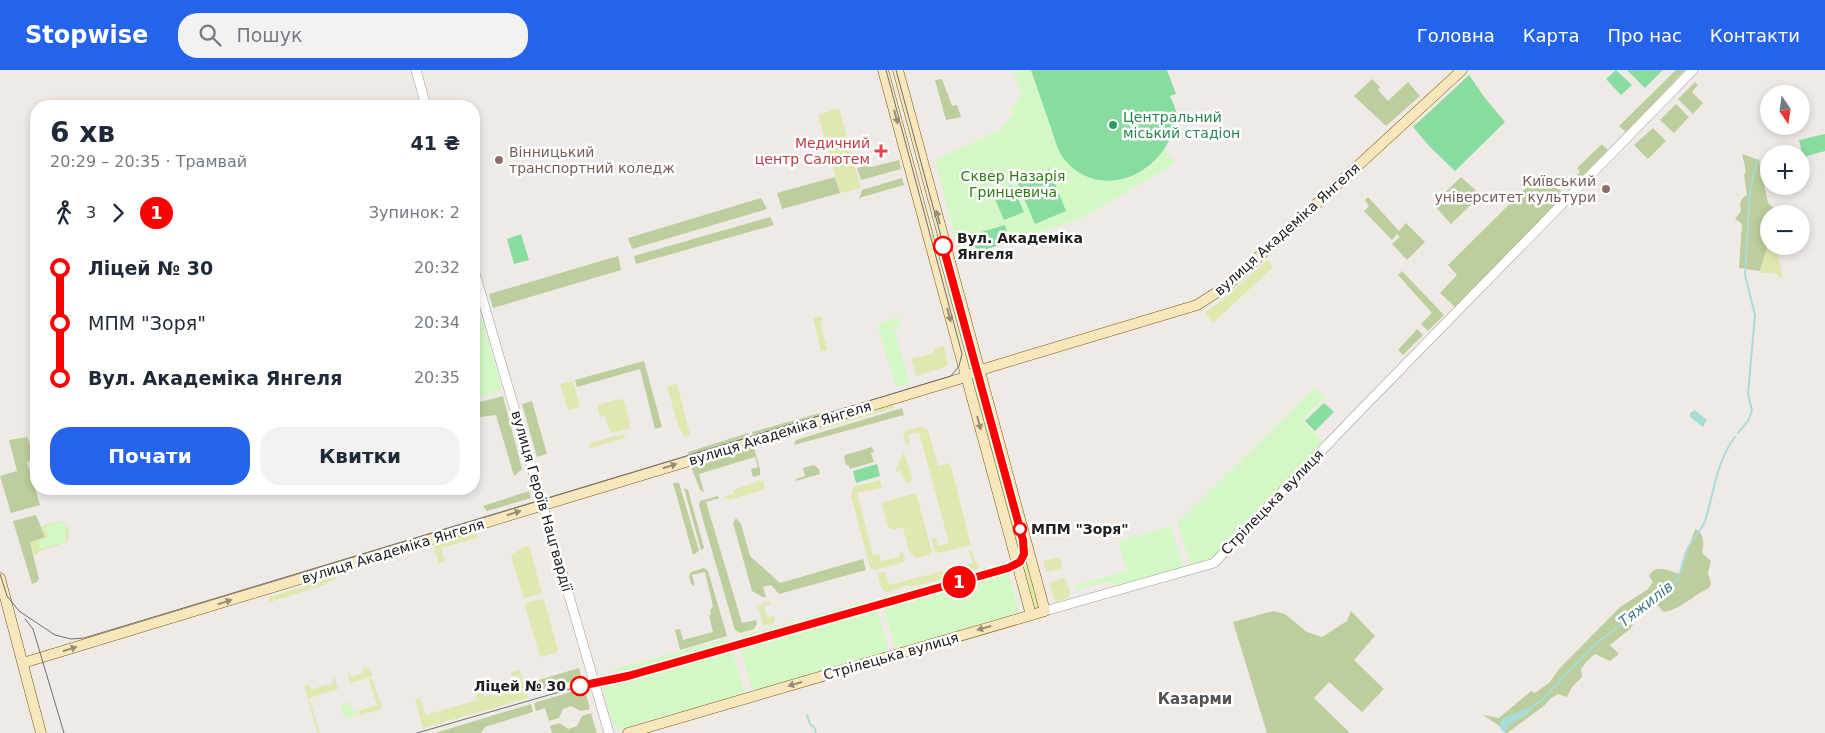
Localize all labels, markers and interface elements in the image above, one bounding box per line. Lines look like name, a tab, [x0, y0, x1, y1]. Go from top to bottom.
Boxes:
search box	[178, 13, 528, 58]
text: Stopwise	[25, 21, 148, 49]
icon: search	[196, 21, 224, 49]
text: Пошук	[236, 24, 302, 46]
text: Головна	[1417, 25, 1495, 46]
text: Карта	[1523, 25, 1579, 46]
text: Про нас	[1607, 25, 1682, 46]
text: Контакти	[1710, 25, 1800, 46]
north arrow	[1760, 85, 1810, 135]
map controls	[1760, 85, 1810, 255]
place label: Центральний міський стадіон	[1123, 109, 1240, 141]
one-way arrow	[892, 110, 900, 125]
text: 6 хв	[50, 116, 115, 149]
marker: Центральний міський стадіон	[1107, 119, 1119, 131]
text: 41 ₴	[411, 132, 460, 154]
place label: Медичний центр Салютем	[755, 135, 870, 167]
place label: Вінницький транспортний коледж	[509, 144, 675, 176]
marker: Медичний центр Салютем	[874, 144, 888, 158]
button: +	[1760, 145, 1810, 195]
text: 20:29 – 20:35 · Трамвай	[50, 152, 247, 171]
marker: Вінницький транспортний коледж	[493, 154, 505, 166]
street label: вулиця Академіка Янгеля	[1211, 159, 1363, 299]
park label: Сквер Назарія Гринцевича	[961, 168, 1065, 200]
place label: Київський університет культури	[1434, 173, 1596, 205]
marker: Київський університет культури	[1600, 183, 1612, 195]
icon: walk	[50, 199, 78, 227]
icon: forward	[104, 199, 132, 227]
text: 1	[150, 202, 163, 223]
text: 3	[86, 203, 96, 222]
text: Зупинок: 2	[369, 203, 460, 222]
button: −	[1760, 205, 1810, 255]
one-way arrow	[933, 210, 941, 225]
place label: Вул. Академіка Янгеля	[957, 230, 1083, 262]
marker: Вул. Академіка Янгеля	[933, 236, 953, 256]
text: Ліцей № 30	[88, 257, 213, 279]
text: 20:32	[414, 258, 460, 277]
one-way arrow	[946, 308, 954, 323]
text: МПМ "Зоря"	[88, 312, 206, 334]
text: 20:34	[414, 313, 460, 332]
text: Вул. Академіка Янгеля	[88, 367, 342, 389]
text: 20:35	[414, 368, 460, 387]
street label: вулиця Академіка Янгеля	[687, 398, 873, 468]
street label: вулиця Героїв Нацгвардії	[508, 409, 576, 593]
one-way arrow	[975, 415, 983, 430]
button: Почати	[50, 427, 250, 485]
button: Квитки	[260, 427, 460, 485]
street label: Стрілецька вулиця	[1218, 446, 1326, 558]
one-way arrow	[662, 462, 677, 470]
one-way arrow	[507, 509, 522, 517]
street label: вулиця Академіка Янгеля	[300, 516, 486, 586]
place label: МПМ "Зоря"	[1031, 521, 1129, 537]
marker: МПМ "Зоря"	[1013, 522, 1027, 536]
line badge: 1	[943, 566, 975, 598]
text: 1	[953, 571, 965, 592]
water label: Тяжилів	[1615, 577, 1677, 631]
one-way arrow	[218, 597, 233, 605]
one-way arrow	[976, 625, 991, 633]
street label: Стрілецька вулиця	[821, 629, 961, 683]
one-way arrow	[62, 645, 77, 653]
marker: Ліцей № 30	[570, 676, 590, 696]
place label: Ліцей № 30	[474, 678, 566, 694]
one-way arrow	[787, 681, 802, 689]
district label: Казарми	[1158, 690, 1232, 708]

